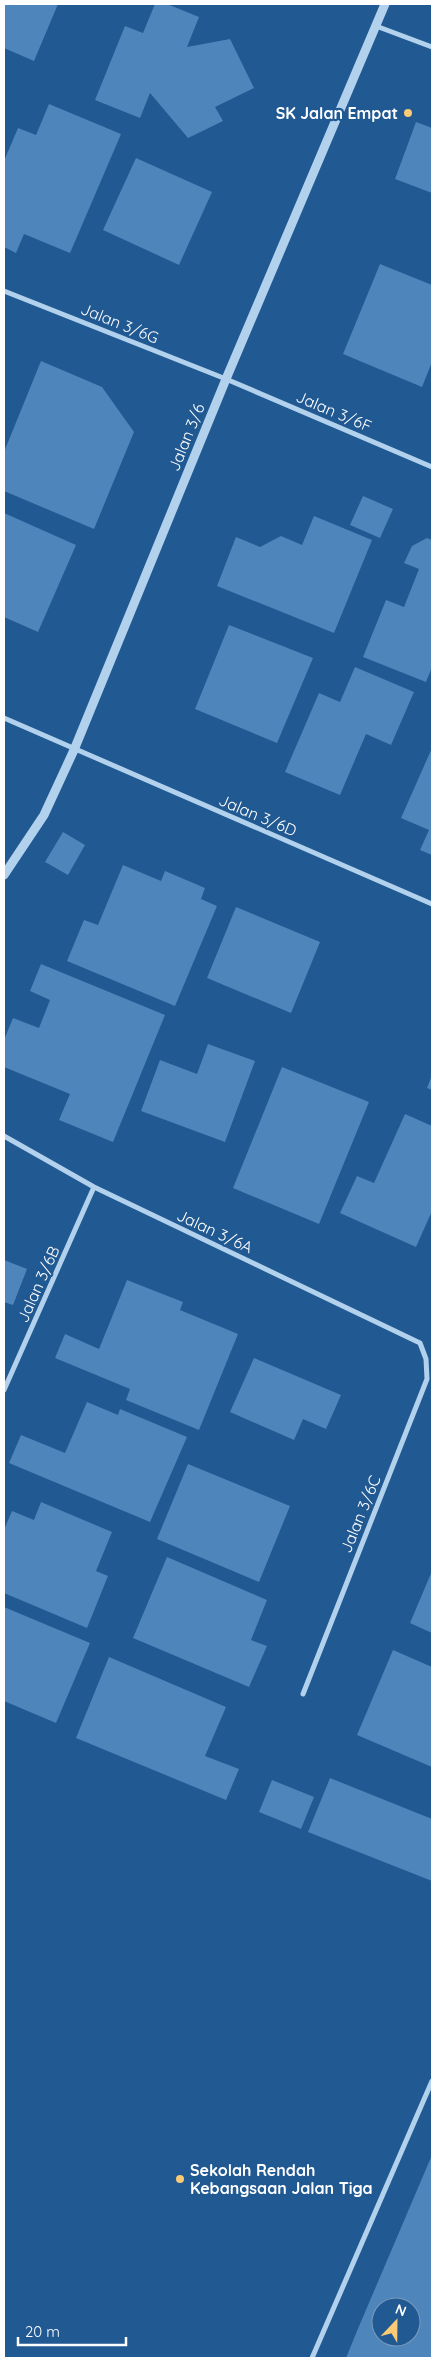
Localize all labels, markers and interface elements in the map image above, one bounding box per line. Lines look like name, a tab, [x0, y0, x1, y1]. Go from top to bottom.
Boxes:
place label: SK Jalan Empat	[276, 103, 398, 123]
marker: SK Jalan Empat	[402, 107, 414, 119]
street label: Jalan 3/6G	[78, 298, 162, 348]
street label: Jalan 3/6F	[293, 386, 375, 436]
street label: Jalan 3/6	[163, 400, 209, 474]
street label: Jalan 3/6D	[216, 790, 300, 840]
street label: Jalan 3/6A	[174, 1205, 256, 1257]
street label: Jalan 3/6B	[12, 1243, 64, 1325]
street label: Jalan 3/6C	[335, 1472, 385, 1556]
place label: Sekolah Rendah Kebangsaan Jalan Tiga	[190, 2160, 373, 2198]
marker: Sekolah Rendah Kebangsaan Jalan Tiga	[174, 2173, 186, 2185]
north arrow	[371, 2297, 421, 2347]
text: N	[393, 2300, 409, 2320]
scale bar	[18, 2314, 125, 2346]
text: 20 m	[25, 2322, 60, 2341]

